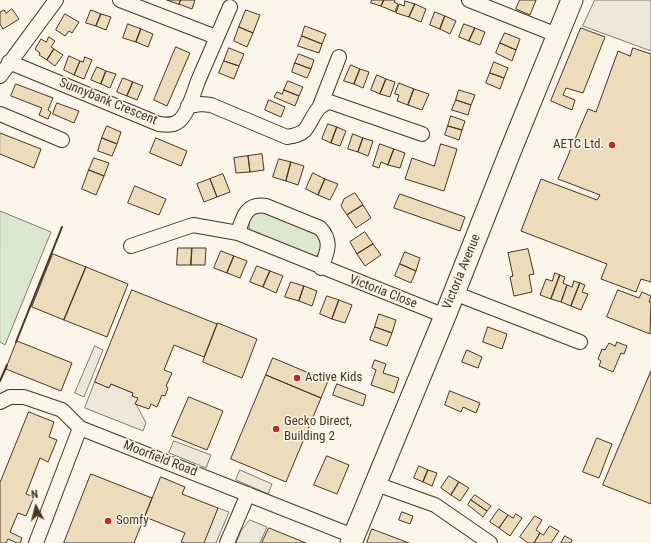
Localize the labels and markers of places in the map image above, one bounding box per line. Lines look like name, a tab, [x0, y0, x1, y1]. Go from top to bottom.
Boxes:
place label: AETC Ltd.	[553, 137, 604, 153]
marker: AETC Ltd.	[607, 140, 617, 150]
place label: Active Kids	[305, 370, 362, 386]
marker: Active Kids	[292, 373, 302, 383]
place label: Gecko Direct, Building 2	[284, 414, 352, 445]
marker: Gecko Direct, Building 2	[271, 424, 281, 434]
place label: Somfy	[116, 513, 149, 529]
marker: Somfy	[103, 516, 113, 526]

